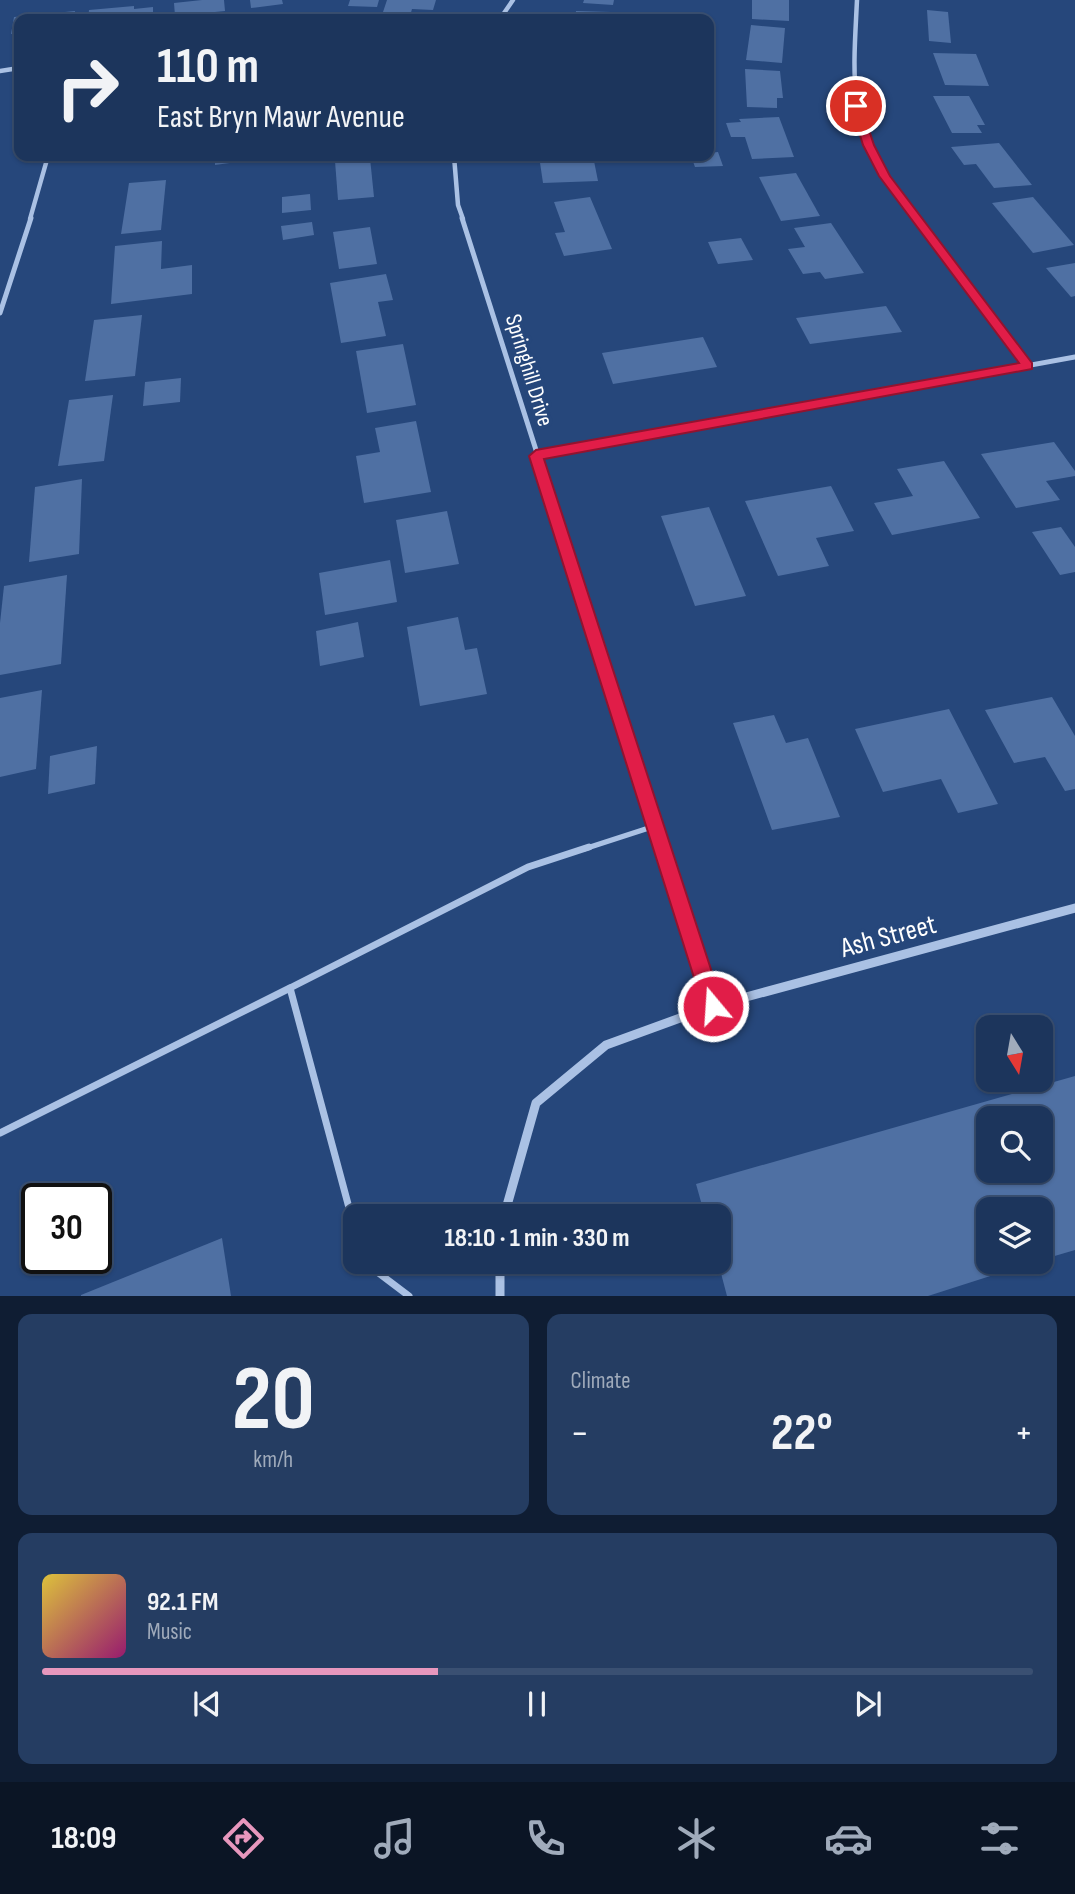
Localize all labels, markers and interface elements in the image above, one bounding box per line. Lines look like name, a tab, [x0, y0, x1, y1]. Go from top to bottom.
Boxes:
text: 110 m	[157, 38, 259, 97]
icon: right	[42, 42, 133, 133]
pin	[826, 76, 886, 136]
icon: arrive	[837, 87, 875, 125]
text: East Bryn Mawr Avenue	[157, 98, 405, 137]
street label: Springhill Drive	[499, 311, 559, 430]
street label: Ash Street	[836, 908, 940, 965]
position arrow	[676, 969, 750, 1043]
north arrow	[976, 1015, 1054, 1092]
map controls	[976, 1015, 1053, 1274]
button: search	[976, 1106, 1053, 1183]
speed limit sign: 30	[21, 1183, 112, 1274]
button: layers	[976, 1197, 1053, 1274]
text: 18:10 · 1 min · 330 m	[445, 1223, 629, 1254]
text: 20	[232, 1346, 315, 1455]
text: Climate	[571, 1367, 630, 1395]
text: 22°	[771, 1402, 833, 1465]
text: −	[571, 1411, 589, 1456]
text: +	[1014, 1411, 1033, 1456]
text: km/h	[253, 1446, 293, 1474]
text: 92.1 FM	[147, 1587, 218, 1618]
text: Music	[147, 1618, 192, 1646]
icon: previous	[188, 1685, 226, 1723]
icon: pause	[518, 1685, 556, 1723]
icon: next	[849, 1685, 887, 1723]
icon: directions	[219, 1814, 268, 1863]
icon: music	[370, 1814, 419, 1863]
icon: phone	[521, 1814, 570, 1863]
icon: climate	[672, 1814, 721, 1863]
icon: car	[824, 1814, 873, 1863]
icon: filters	[975, 1814, 1024, 1863]
text: 18:09	[51, 1819, 116, 1858]

